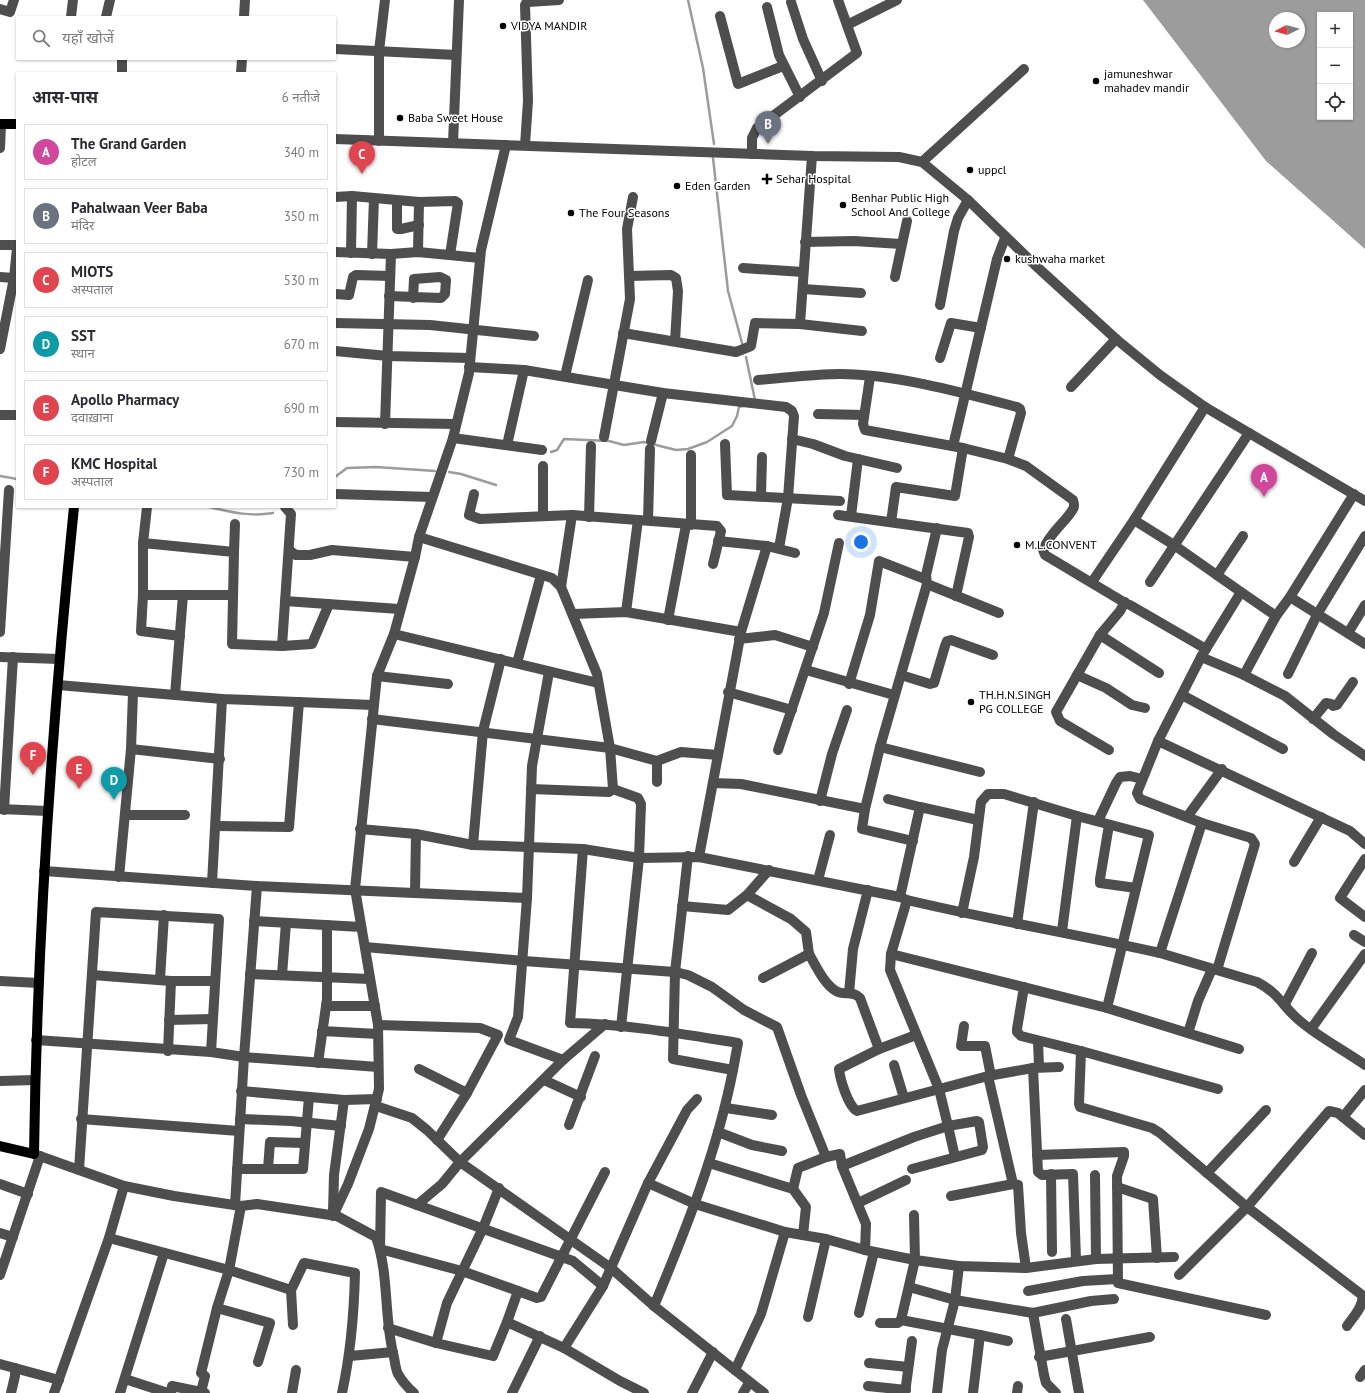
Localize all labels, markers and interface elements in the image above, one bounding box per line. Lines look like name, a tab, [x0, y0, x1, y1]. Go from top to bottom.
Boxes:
north arrow	[1269, 12, 1305, 48]
map controls	[1317, 12, 1353, 120]
button: +	[1317, 12, 1353, 48]
search box	[16, 16, 336, 60]
place label: VIDYA MANDIR	[510, 18, 587, 33]
marker: VIDYA MANDIR	[498, 21, 508, 31]
icon: search	[30, 27, 52, 49]
text: यहाँ खोजें	[62, 28, 114, 47]
button: −	[1317, 48, 1353, 84]
place label: jamuneshwar mahadev mandir	[1104, 66, 1189, 95]
marker: jamuneshwar mahadev mandir	[1091, 76, 1101, 86]
button: locate	[1317, 84, 1353, 120]
text: आस-पास	[32, 86, 98, 108]
text: 6 नतीजे	[282, 89, 320, 106]
place label: Baba Sweet House	[408, 110, 503, 125]
pin: B	[755, 111, 781, 144]
marker: Baba Sweet House	[395, 113, 405, 123]
text: The Grand Garden	[71, 134, 186, 153]
pin: C	[349, 141, 375, 174]
text: A	[42, 144, 50, 161]
text: 340 m	[284, 144, 319, 161]
text: होटल	[71, 153, 97, 170]
place label: uppcl	[978, 162, 1007, 177]
marker: uppcl	[965, 165, 975, 175]
place label: Sehar Hospital	[776, 171, 852, 186]
marker: Sehar Hospital	[761, 173, 773, 185]
place label: Eden Garden	[685, 178, 750, 193]
marker: Eden Garden	[672, 181, 682, 191]
place label: Benhar Public High School And College	[851, 190, 950, 219]
text: Pahalwaan Veer Baba	[71, 198, 208, 217]
marker: Benhar Public High School And College	[838, 200, 848, 210]
place label: The Four Seasons	[579, 205, 669, 220]
text: B	[42, 208, 50, 225]
text: 350 m	[284, 208, 319, 225]
marker: The Four Seasons	[566, 208, 576, 218]
text: मंदिर	[71, 217, 94, 234]
place label: kushwaha market	[1015, 251, 1105, 266]
marker: kushwaha market	[1002, 254, 1012, 264]
text: MIOTS	[71, 262, 113, 281]
text: C	[42, 272, 50, 289]
text: 530 m	[284, 272, 319, 289]
text: अस्पताल	[71, 281, 113, 298]
text: SST	[71, 326, 95, 345]
text: D	[42, 336, 50, 353]
text: 670 m	[284, 336, 319, 353]
text: स्थान	[71, 345, 95, 362]
text: Apollo Pharmacy	[71, 390, 179, 409]
text: E	[43, 400, 49, 417]
text: 690 m	[284, 400, 319, 417]
text: दवाख़ाना	[71, 409, 113, 426]
text: KMC Hospital	[71, 454, 157, 473]
text: F	[43, 464, 49, 481]
text: 730 m	[284, 464, 319, 481]
pin: A	[1251, 464, 1277, 497]
text: अस्पताल	[71, 473, 113, 490]
your location	[851, 532, 871, 552]
place label: M.L.CONVENT	[1025, 537, 1097, 552]
marker: M.L.CONVENT	[1012, 540, 1022, 550]
place label: TH.H.N.SINGH PG COLLEGE	[979, 687, 1051, 716]
marker: TH.H.N.SINGH PG COLLEGE	[966, 697, 976, 707]
pin: F	[20, 742, 46, 775]
pin: E	[66, 756, 92, 789]
pin: D	[101, 767, 127, 800]

